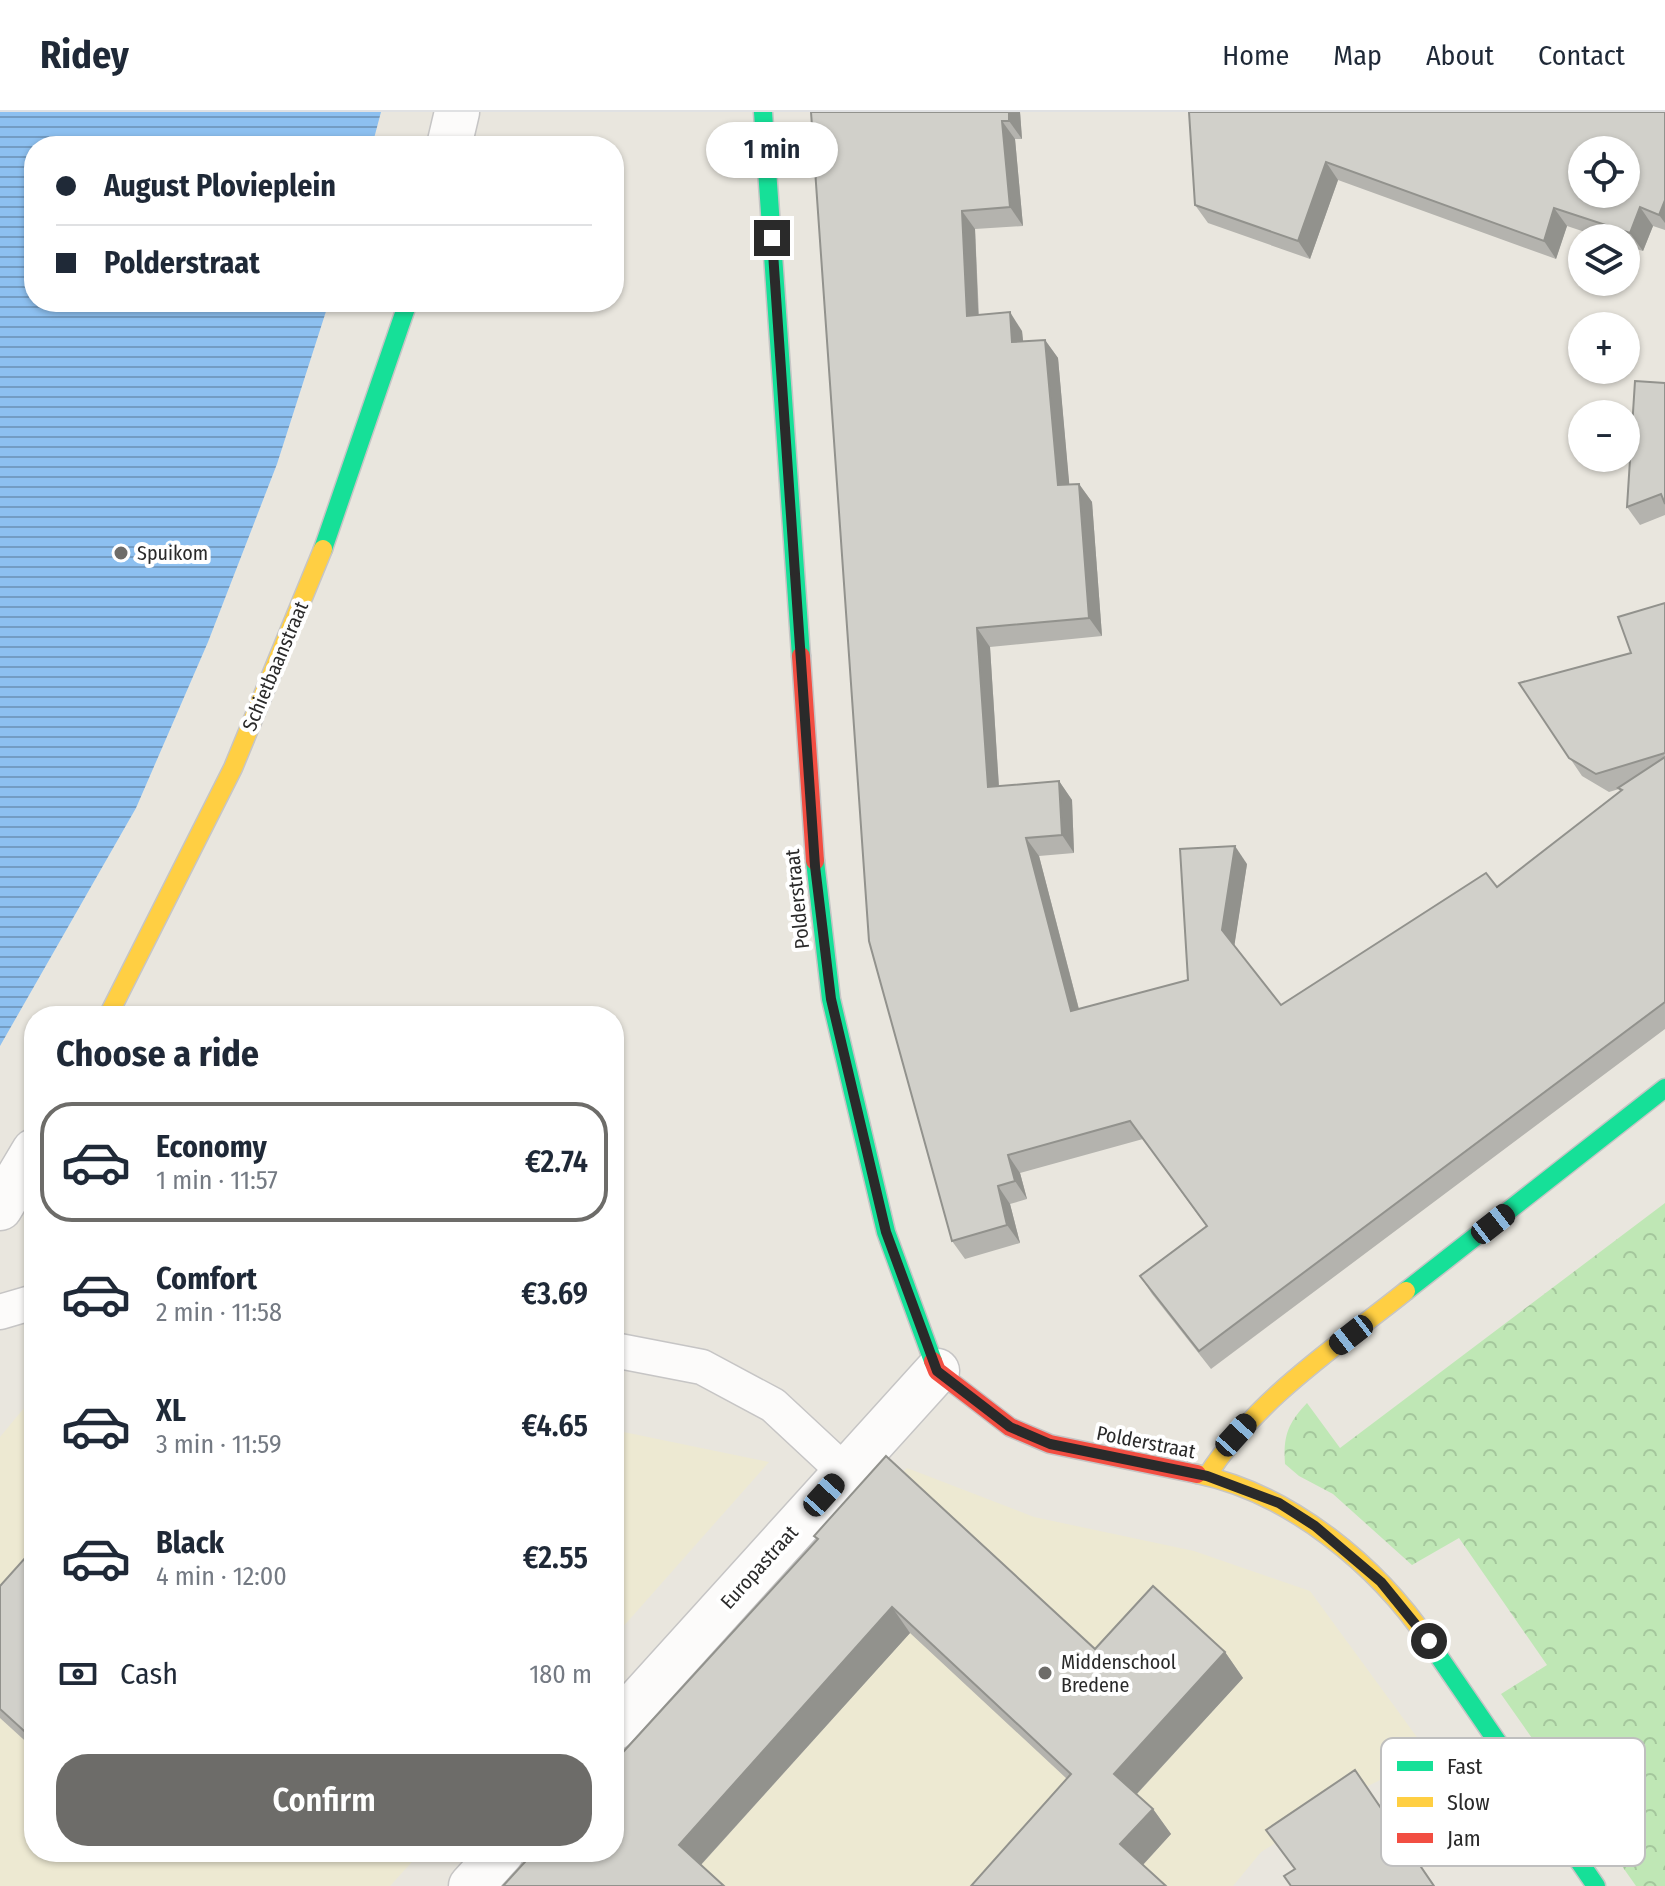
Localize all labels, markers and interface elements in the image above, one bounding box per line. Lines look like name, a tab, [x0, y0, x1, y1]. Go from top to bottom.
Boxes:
text: Ridey	[40, 32, 129, 78]
text: Home	[1222, 39, 1289, 72]
text: Map	[1333, 39, 1382, 72]
text: About	[1426, 39, 1494, 72]
text: Contact	[1538, 39, 1625, 72]
callout: 1 min	[706, 122, 838, 178]
text: 1 min	[744, 134, 800, 165]
map controls	[1568, 136, 1640, 472]
button: locate	[1568, 136, 1640, 208]
text: August Plovieplein	[104, 168, 336, 204]
route end	[754, 220, 790, 256]
button: layers	[1568, 224, 1640, 296]
text: Polderstraat	[104, 245, 260, 281]
button: +	[1568, 312, 1640, 384]
button: −	[1568, 400, 1640, 472]
place label: Spuikom	[137, 541, 208, 565]
marker: Spuikom	[112, 544, 130, 562]
street label: Schietbaanstraat	[237, 597, 313, 734]
street label: Polderstraat	[780, 847, 814, 950]
text: Choose a ride	[56, 1032, 259, 1076]
icon: car	[60, 1126, 132, 1198]
text: Economy	[156, 1129, 267, 1165]
text: €2.74	[525, 1144, 588, 1180]
text: 1 min · 11:57	[156, 1165, 278, 1196]
car	[1467, 1200, 1519, 1248]
icon: car	[60, 1258, 132, 1330]
text: Comfort	[156, 1261, 257, 1297]
text: €3.69	[521, 1276, 588, 1312]
text: 2 min · 11:58	[156, 1297, 282, 1328]
car	[1325, 1311, 1377, 1359]
icon: car	[60, 1390, 132, 1462]
text: XL	[156, 1393, 186, 1429]
text: €4.65	[521, 1408, 588, 1444]
car	[1211, 1409, 1261, 1461]
street label: Polderstraat	[1094, 1421, 1198, 1463]
text: 3 min · 11:59	[156, 1429, 282, 1460]
car	[799, 1469, 849, 1521]
street label: Europastraat	[715, 1520, 803, 1614]
icon: car	[60, 1522, 132, 1594]
text: Black	[156, 1525, 224, 1561]
text: €2.55	[523, 1540, 588, 1576]
text: 4 min · 12:00	[156, 1561, 287, 1592]
route start	[1411, 1623, 1447, 1659]
place label: Middenschool Bredene	[1061, 1650, 1176, 1697]
icon: cash	[56, 1652, 100, 1696]
text: Cash	[120, 1656, 178, 1692]
text: 180 m	[529, 1659, 592, 1690]
marker: Middenschool Bredene	[1036, 1664, 1054, 1682]
legend	[1381, 1738, 1645, 1866]
text: Fast	[1447, 1753, 1483, 1780]
button: Confirm	[56, 1754, 592, 1846]
text: Slow	[1447, 1789, 1490, 1816]
text: Jam	[1447, 1825, 1481, 1852]

